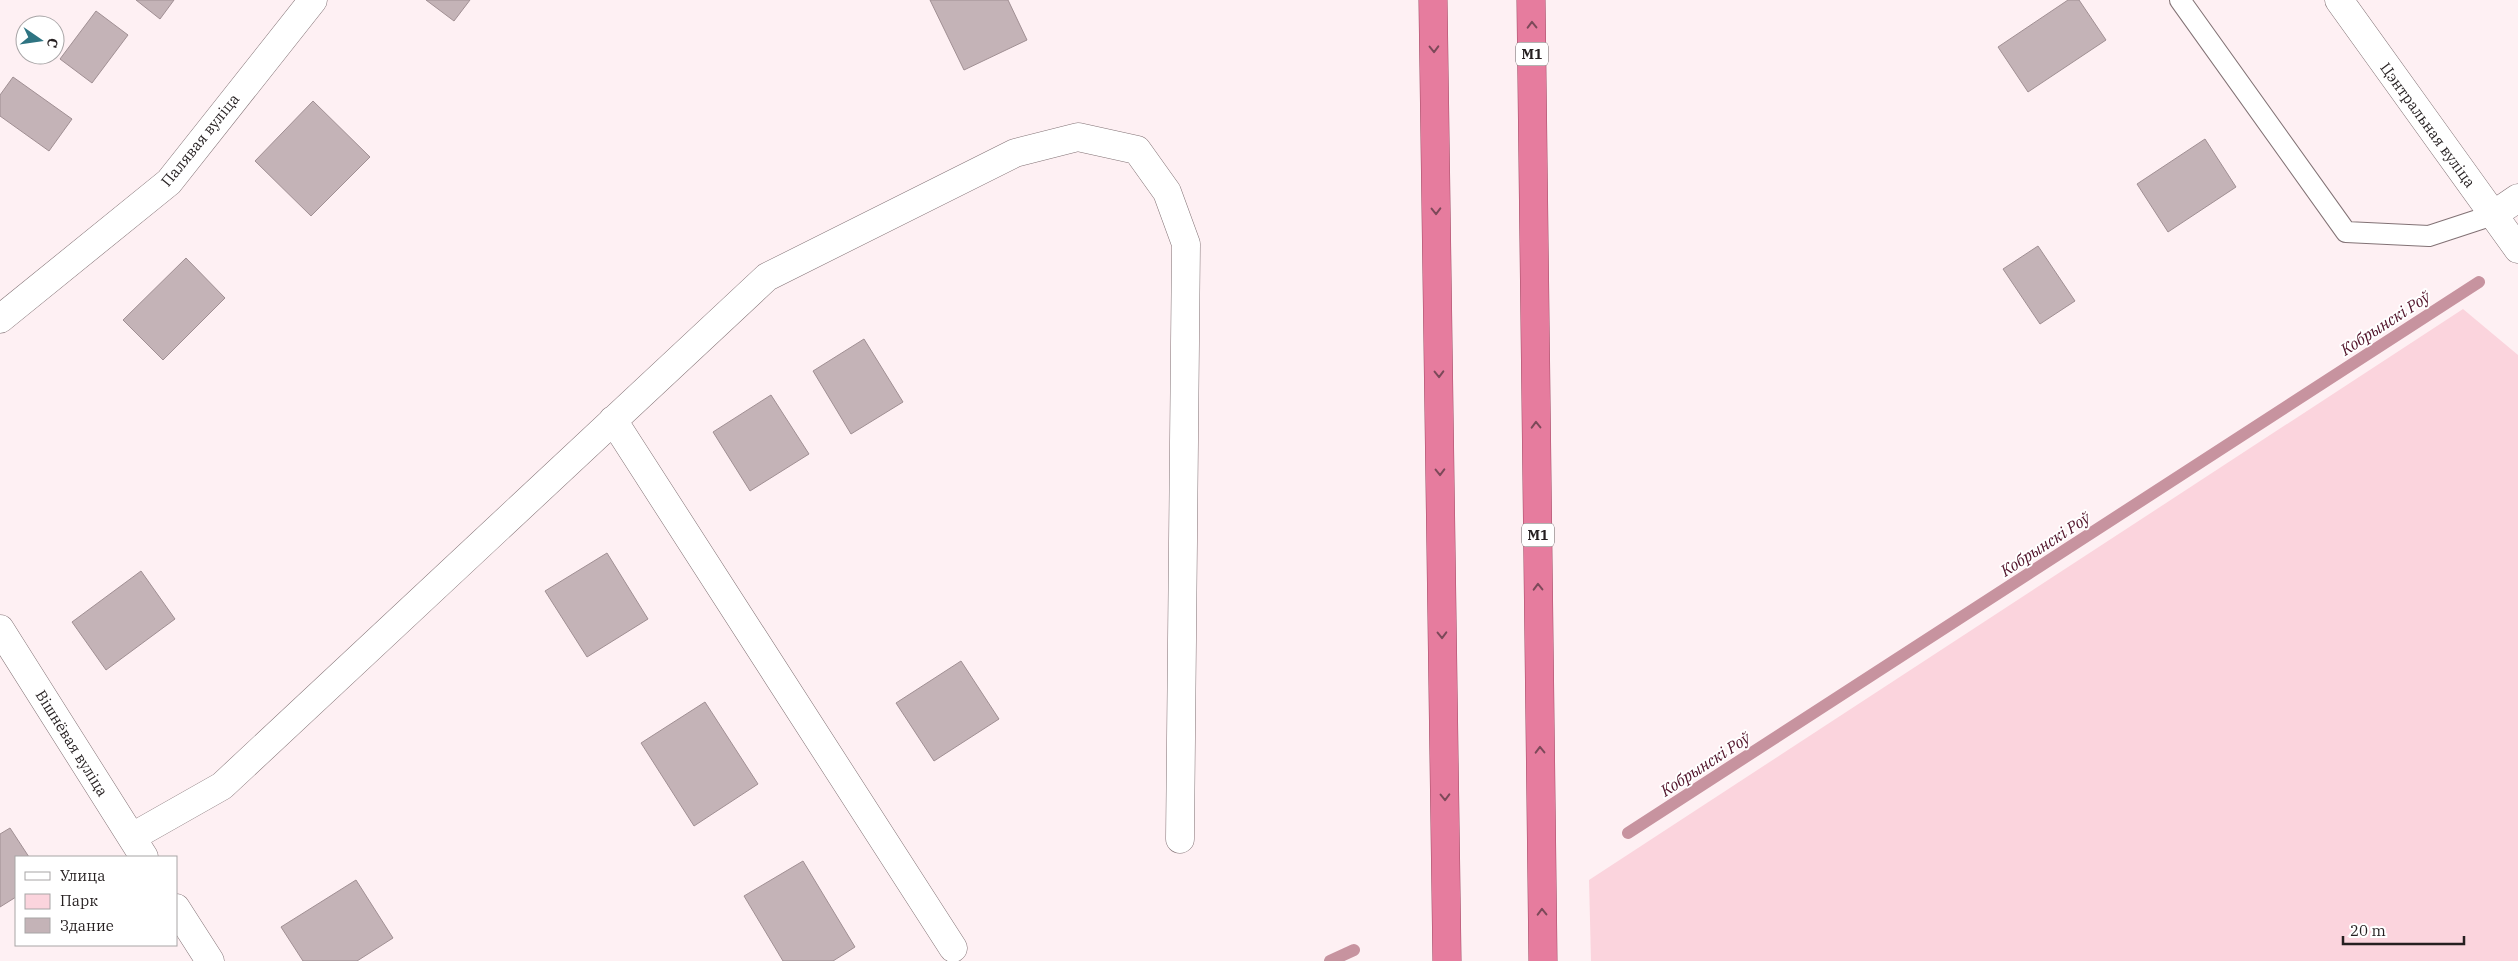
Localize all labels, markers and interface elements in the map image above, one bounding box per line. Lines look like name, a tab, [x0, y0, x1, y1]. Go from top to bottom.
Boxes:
north arrow	[15, 15, 65, 65]
one-way arrow	[1527, 21, 1537, 28]
text: С	[43, 36, 62, 49]
road number: М1	[1516, 42, 1548, 66]
one-way arrow	[1429, 45, 1439, 53]
street label: Цэнтральная вуліца	[2376, 59, 2480, 191]
street label: Палявая вуліца	[157, 90, 243, 190]
one-way arrow	[1431, 207, 1442, 215]
water label: Кобрынскі Роў	[2336, 286, 2435, 360]
one-way arrow	[1434, 370, 1444, 378]
one-way arrow	[1531, 421, 1542, 429]
one-way arrow	[1435, 469, 1445, 477]
water label: Кобрынскі Роў	[1996, 507, 2095, 581]
road number: М1	[1522, 524, 1554, 546]
one-way arrow	[1533, 583, 1543, 591]
one-way arrow	[1437, 631, 1448, 639]
street label: Вішнёвая вуліца	[32, 686, 112, 800]
water label: Кобрынскі Роў	[1656, 727, 1755, 801]
one-way arrow	[1535, 746, 1545, 754]
one-way arrow	[1440, 794, 1450, 802]
legend	[15, 856, 178, 946]
text: Улица	[60, 866, 105, 885]
text: Парк	[60, 891, 98, 910]
one-way arrow	[1537, 908, 1547, 916]
scale bar	[2343, 914, 2464, 946]
text: Здание	[60, 916, 114, 935]
text: 20 m	[2350, 921, 2386, 940]

